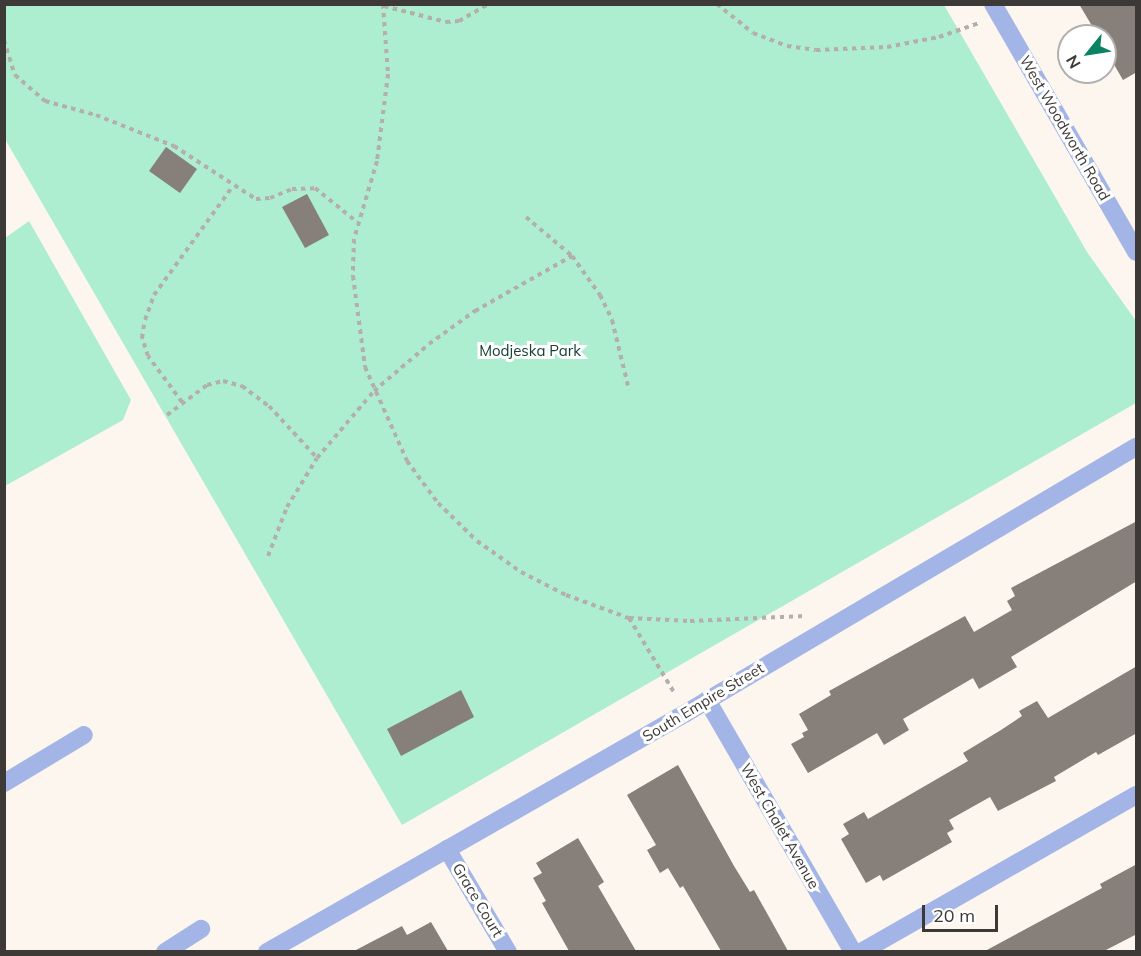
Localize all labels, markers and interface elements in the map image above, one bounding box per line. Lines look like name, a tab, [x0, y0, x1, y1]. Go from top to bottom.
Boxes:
north arrow	[1057, 24, 1117, 84]
street label: West Woodworth Road	[1016, 52, 1114, 204]
text: N	[1061, 52, 1085, 72]
park label: Modjeska Park	[479, 342, 581, 360]
street label: South Empire Street	[639, 659, 767, 745]
street label: West Chalet Avenue	[737, 760, 823, 892]
street label: Grace Court	[449, 860, 507, 940]
scale bar	[925, 893, 1002, 931]
text: 20 m	[933, 904, 975, 927]

